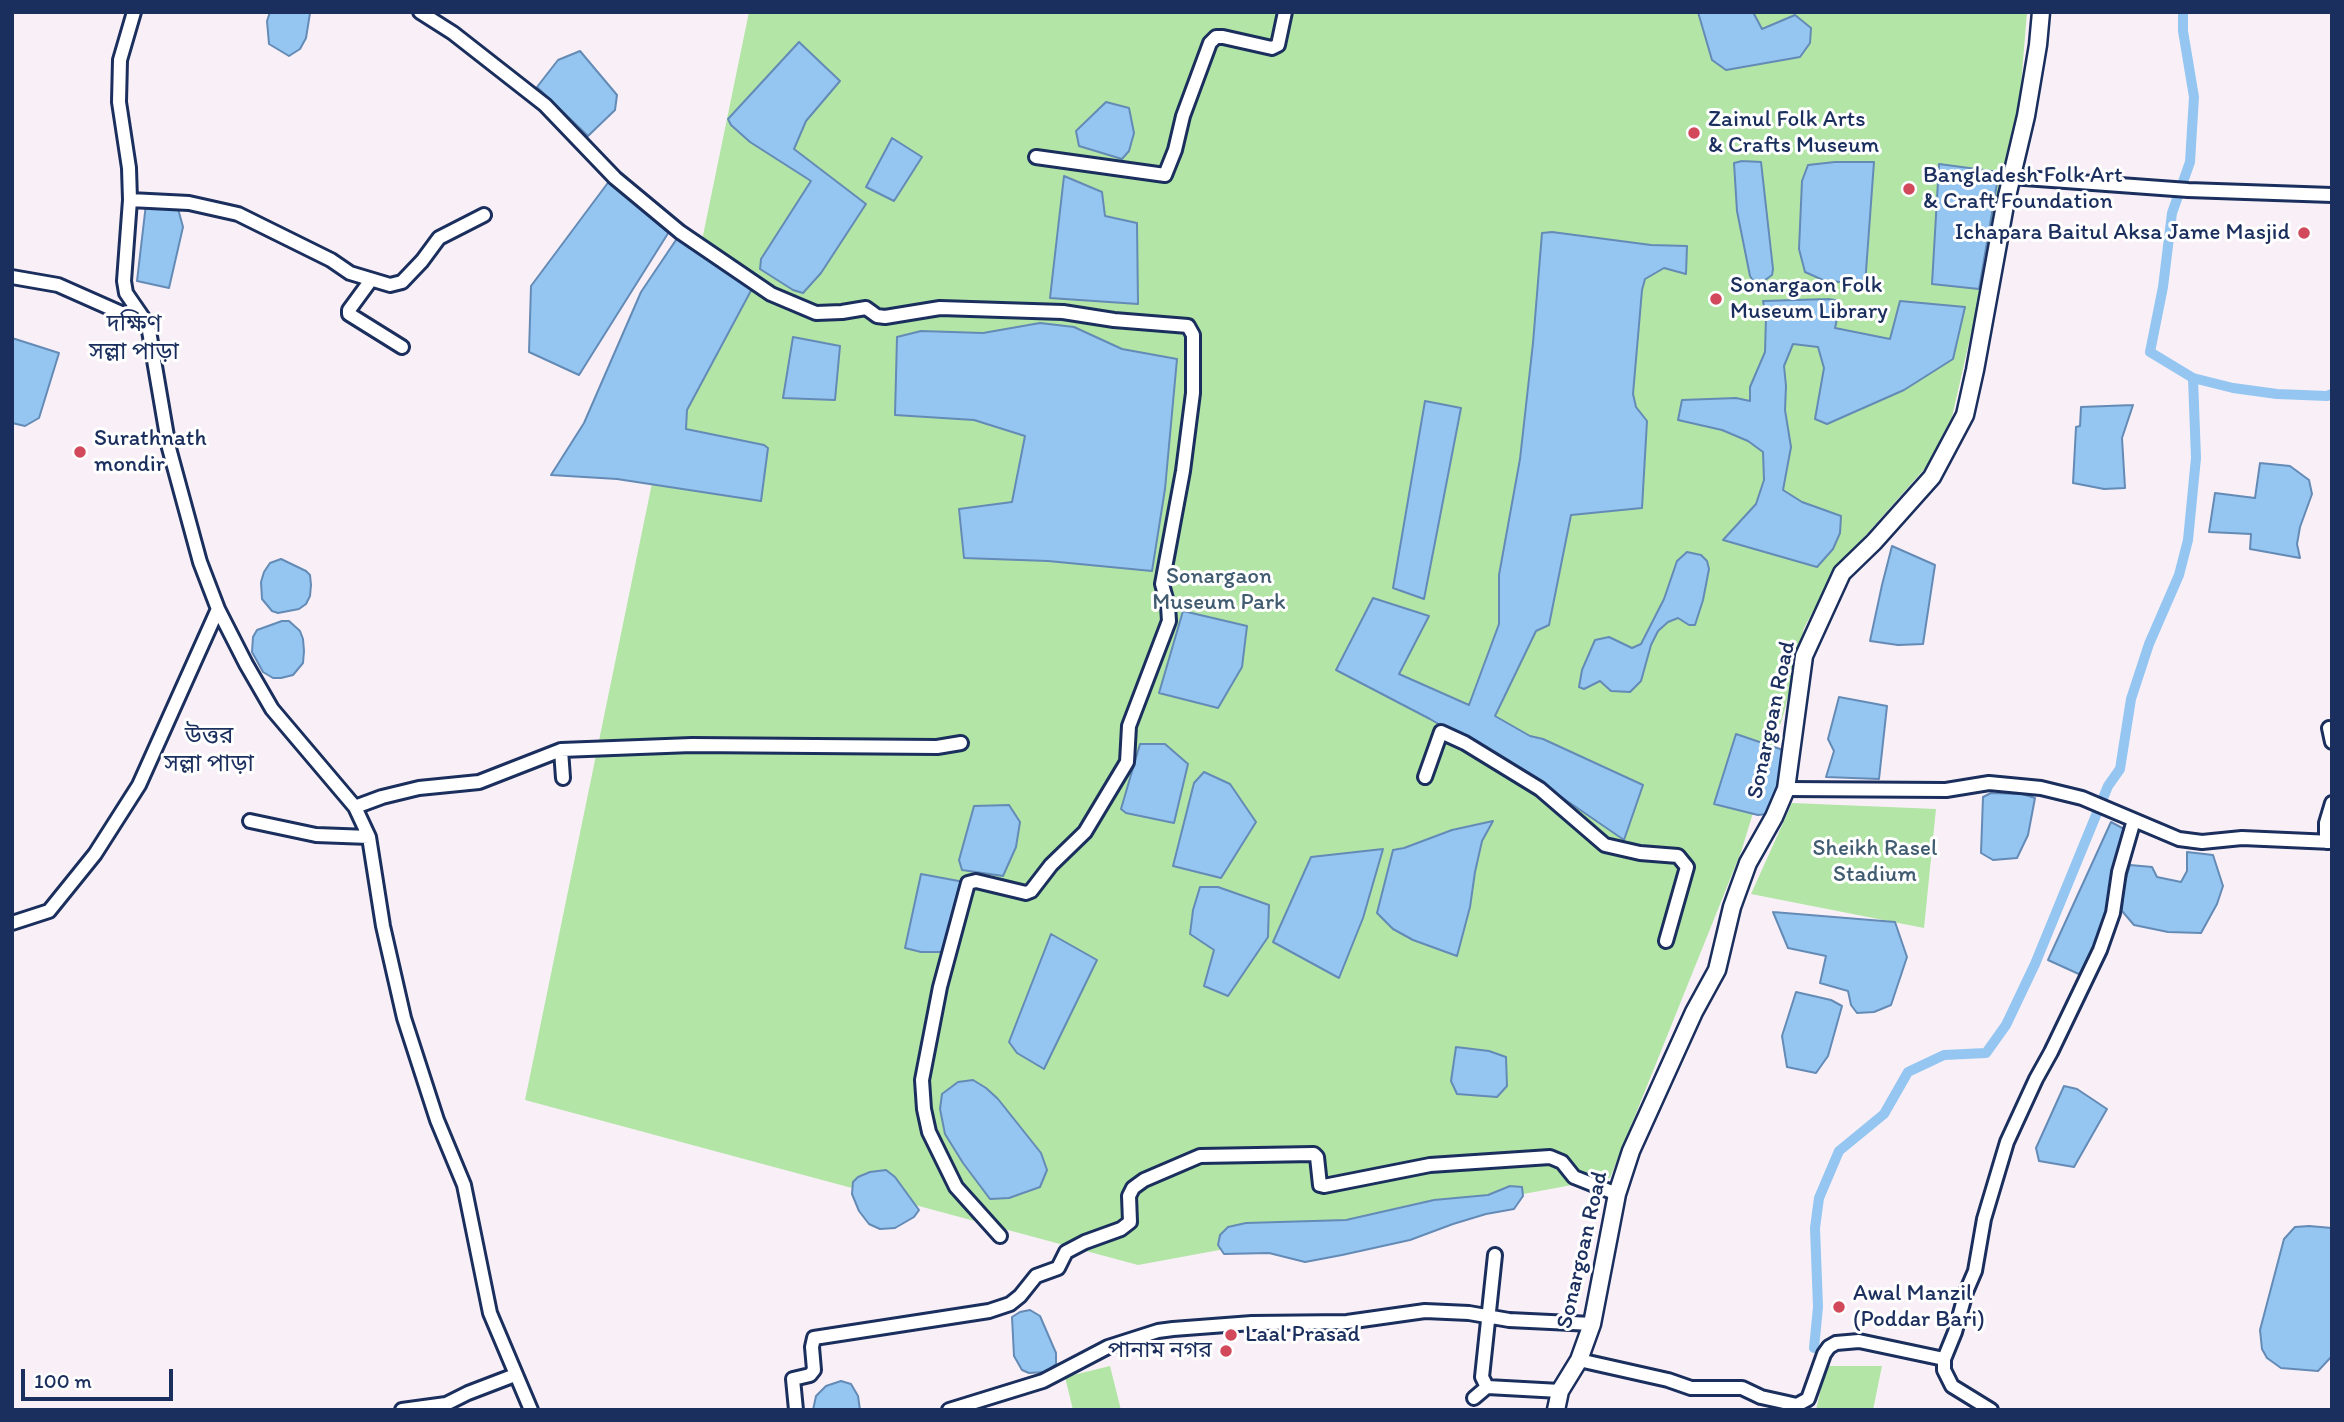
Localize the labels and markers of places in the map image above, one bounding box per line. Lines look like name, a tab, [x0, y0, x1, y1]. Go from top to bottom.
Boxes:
place label: Zainul Folk Arts & Crafts Museum	[1708, 106, 1879, 160]
marker: Zainul Folk Arts & Crafts Museum	[1686, 125, 1702, 141]
place label: Bangladesh Folk Art & Craft Foundation	[1923, 162, 2122, 216]
marker: Bangladesh Folk Art & Craft Foundation	[1901, 181, 1917, 197]
place label: Ichapara Baitul Aksa Jame Masjid	[1955, 219, 2290, 247]
marker: Ichapara Baitul Aksa Jame Masjid	[2296, 225, 2312, 241]
place label: Sonargaon Folk Museum Library	[1730, 272, 1888, 326]
marker: Sonargaon Folk Museum Library	[1708, 291, 1724, 307]
place label: Surathnath mondir	[94, 425, 207, 479]
marker: Surathnath mondir	[72, 444, 88, 460]
place label: Awal Manzil (Poddar Bari)	[1853, 1280, 1985, 1334]
marker: Awal Manzil (Poddar Bari)	[1831, 1299, 1847, 1315]
place label: Laal Prasad	[1245, 1321, 1360, 1349]
marker: Laal Prasad	[1223, 1327, 1239, 1343]
place label: পানাম নগর	[1108, 1337, 1212, 1365]
marker: পানাম নগর	[1218, 1343, 1234, 1359]

